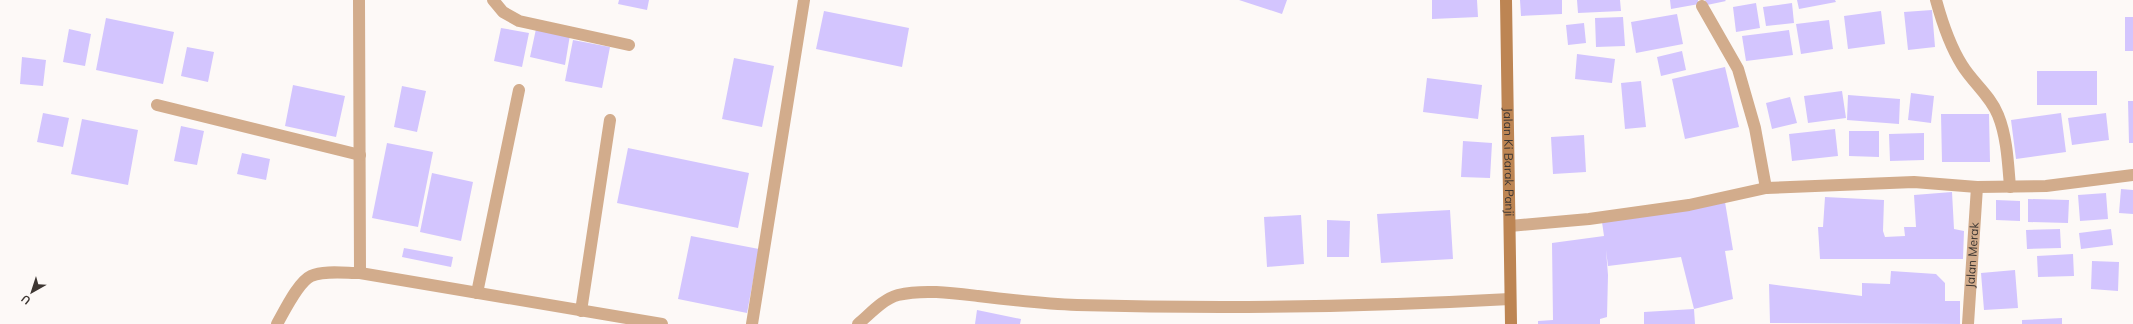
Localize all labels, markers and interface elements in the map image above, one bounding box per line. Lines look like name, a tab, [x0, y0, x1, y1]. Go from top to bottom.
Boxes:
street label: Jalan Ki Barak Panji	[1501, 108, 1517, 217]
street label: Jalan Merak	[1962, 221, 1982, 288]
north arrow	[12, 272, 52, 312]
text: U	[18, 292, 33, 308]

